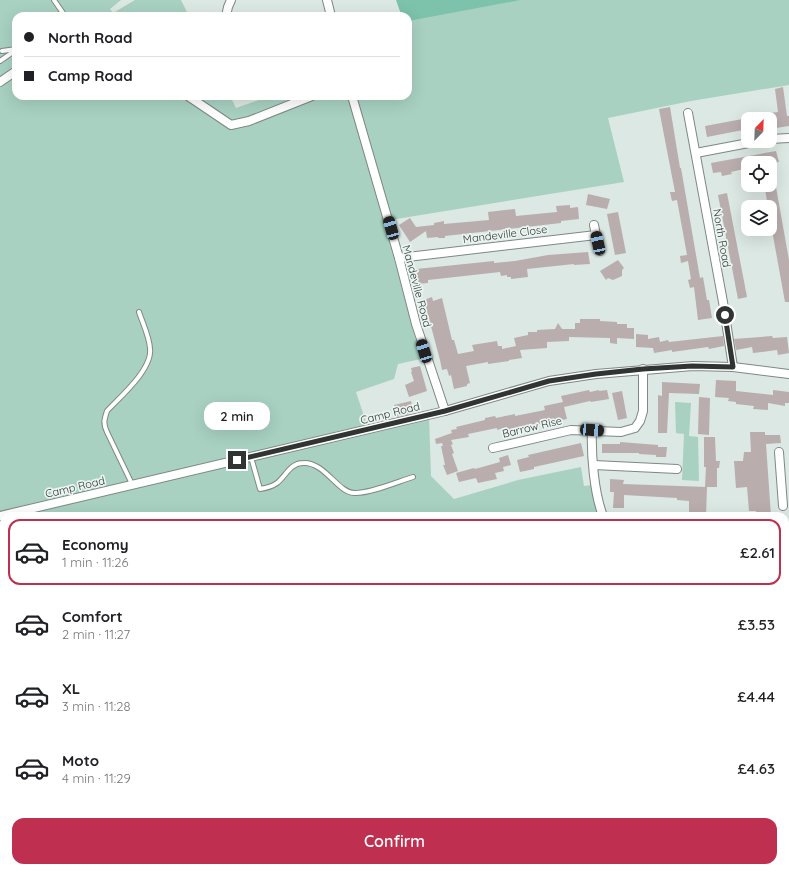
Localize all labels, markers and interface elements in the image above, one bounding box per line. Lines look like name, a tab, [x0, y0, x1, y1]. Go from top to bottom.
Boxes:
text: North Road	[48, 28, 132, 47]
text: Camp Road	[48, 66, 133, 85]
north arrow	[741, 112, 777, 148]
map controls	[741, 112, 777, 236]
button: locate	[741, 156, 777, 192]
button: layers	[741, 200, 777, 236]
street label: North Road	[710, 208, 734, 268]
car	[382, 215, 400, 241]
street label: Mandeville Close	[462, 222, 548, 246]
car	[590, 230, 606, 256]
street label: Mandeville Road	[399, 243, 435, 329]
route start	[716, 306, 734, 324]
car	[415, 338, 433, 364]
street label: Camp Road	[359, 399, 421, 427]
callout: 2 min	[204, 402, 270, 430]
text: 2 min	[220, 408, 254, 424]
street label: Barrow Rise	[501, 413, 563, 441]
car	[580, 423, 604, 437]
route end	[228, 451, 246, 469]
street label: Camp Road	[44, 473, 106, 501]
icon: car	[14, 534, 50, 570]
text: Economy	[62, 535, 129, 554]
text: £2.61	[740, 543, 775, 562]
text: 1 min · 11:26	[62, 554, 128, 570]
icon: car	[14, 606, 50, 642]
text: Comfort	[62, 607, 123, 626]
text: £3.53	[738, 615, 775, 634]
text: 2 min · 11:27	[62, 626, 130, 642]
icon: car	[14, 678, 50, 714]
text: XL	[62, 679, 80, 698]
text: £4.44	[737, 687, 775, 706]
text: 3 min · 11:28	[62, 698, 130, 714]
icon: car	[14, 750, 50, 786]
text: Moto	[62, 751, 99, 770]
text: £4.63	[738, 759, 775, 778]
text: 4 min · 11:29	[62, 770, 131, 786]
button: Confirm	[12, 818, 777, 864]

